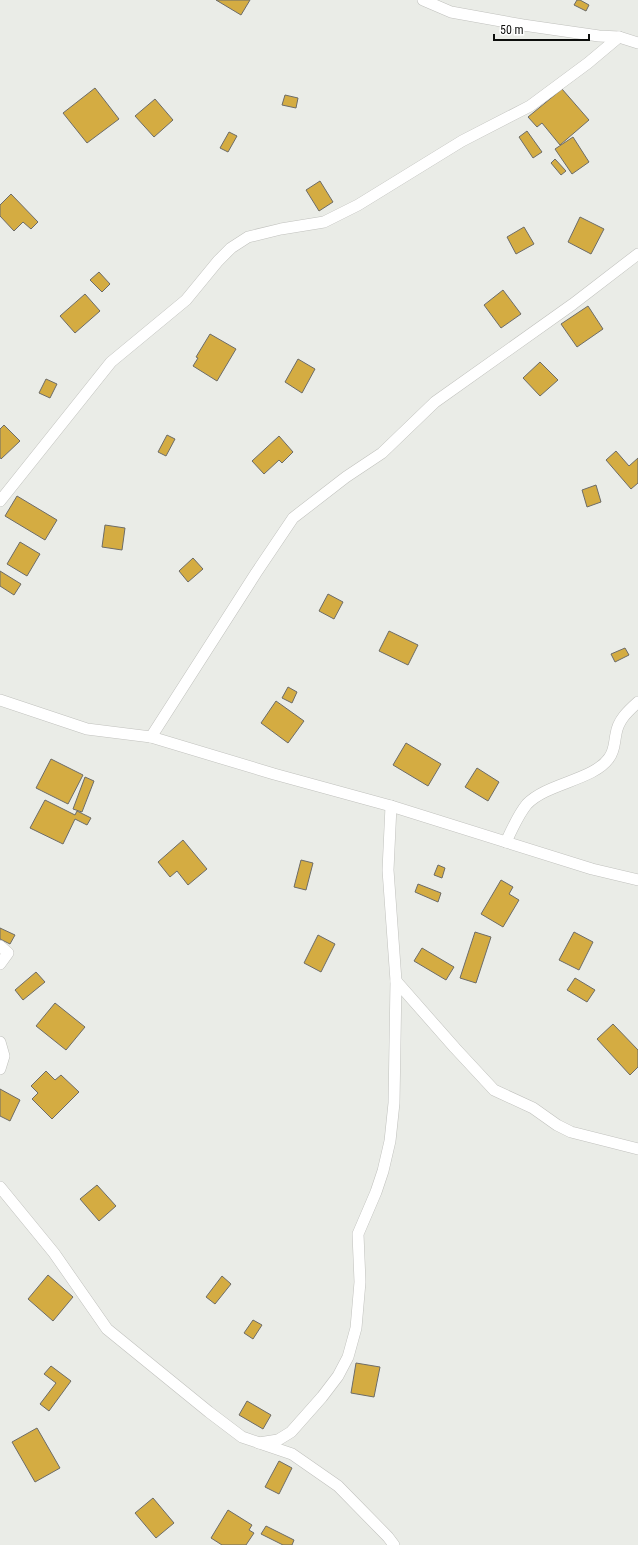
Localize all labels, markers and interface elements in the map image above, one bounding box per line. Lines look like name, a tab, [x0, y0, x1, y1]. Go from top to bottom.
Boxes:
scale bar	[494, 16, 589, 42]
text: 50 m	[500, 23, 524, 37]

